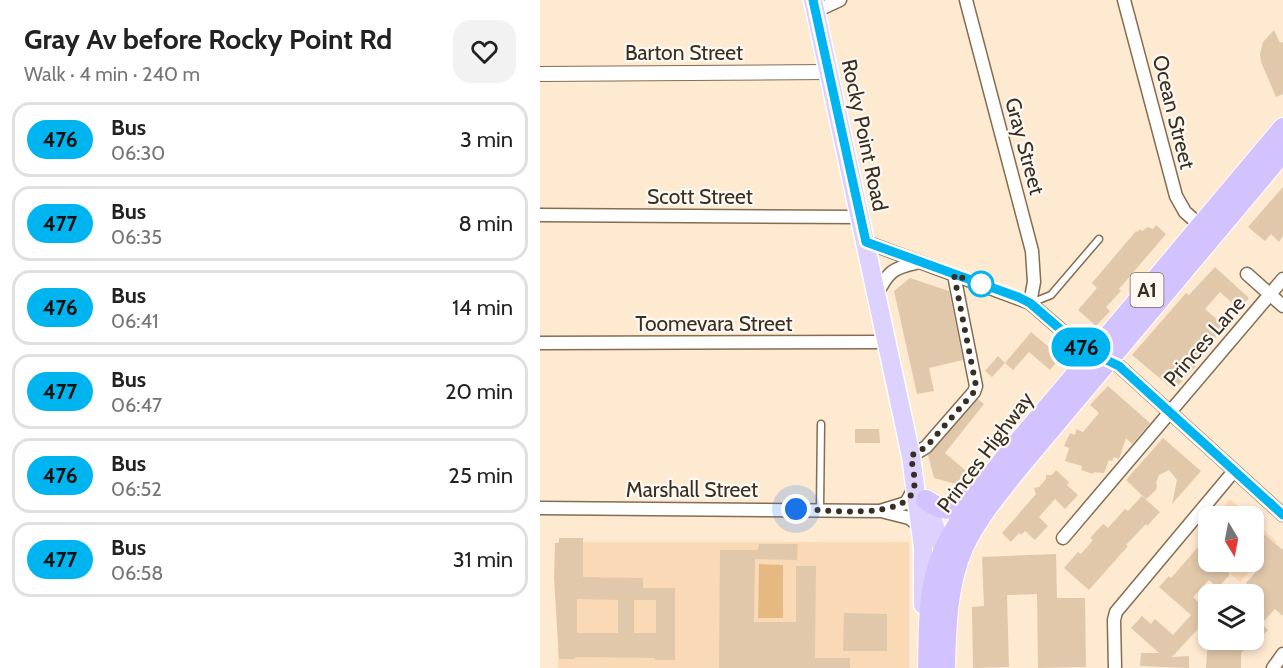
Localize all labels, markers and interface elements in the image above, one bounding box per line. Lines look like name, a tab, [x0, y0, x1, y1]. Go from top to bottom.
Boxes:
button: heart	[453, 20, 516, 83]
text: Gray Av before Rocky Point Rd	[24, 22, 392, 56]
street label: Barton Street	[625, 40, 743, 65]
street label: Ocean Street	[1148, 52, 1200, 172]
street label: Rocky Point Road	[837, 57, 893, 213]
text: Walk · 4 min · 240 m	[24, 62, 200, 86]
street label: Gray Street	[1000, 95, 1050, 197]
text: Bus	[111, 114, 146, 141]
text: 3 min	[460, 126, 513, 153]
text: 476	[42, 127, 78, 152]
text: 06:30	[111, 141, 165, 165]
street label: Scott Street	[647, 184, 753, 209]
text: Bus	[111, 198, 146, 225]
text: 8 min	[458, 210, 513, 237]
text: 477	[43, 211, 77, 236]
text: 06:35	[111, 225, 162, 249]
unlabelled marker	[968, 271, 994, 297]
road number: A1	[1130, 273, 1164, 307]
text: Bus	[111, 282, 146, 309]
street label: Princes Lane	[1158, 291, 1250, 391]
text: 14 min	[452, 294, 513, 321]
text: 476	[42, 295, 78, 320]
text: 06:41	[111, 309, 159, 333]
street label: Toomevara Street	[635, 311, 793, 336]
line badge: 476	[1046, 328, 1116, 366]
text: 476	[1063, 335, 1099, 360]
text: Bus	[111, 366, 146, 393]
text: 20 min	[445, 378, 513, 405]
text: 477	[43, 379, 77, 404]
street label: Princes Highway	[932, 387, 1039, 517]
text: 06:47	[111, 393, 162, 417]
text: Bus	[111, 450, 146, 477]
text: 25 min	[448, 462, 513, 489]
text: 476	[42, 463, 78, 488]
text: 06:52	[111, 477, 162, 501]
street label: Marshall Street	[626, 477, 758, 502]
your location	[781, 494, 811, 524]
north arrow	[1198, 506, 1264, 572]
map controls	[1198, 506, 1264, 650]
text: Bus	[111, 534, 146, 561]
text: 31 min	[453, 546, 513, 573]
text: 477	[43, 547, 77, 572]
text: 06:58	[111, 561, 163, 585]
button: layers	[1198, 584, 1264, 650]

